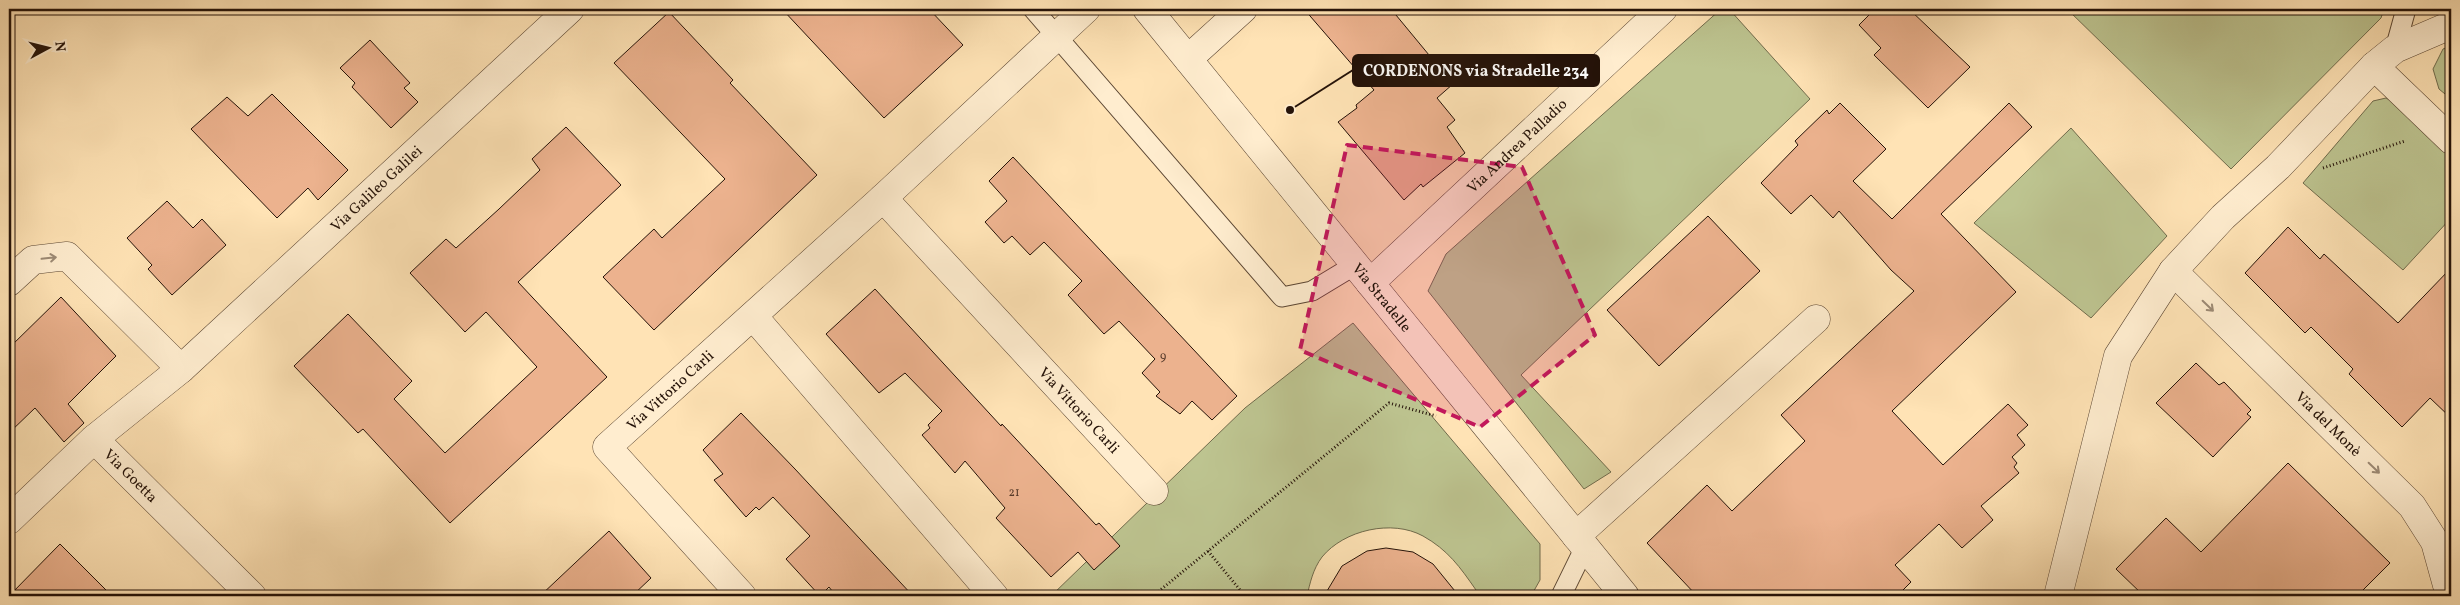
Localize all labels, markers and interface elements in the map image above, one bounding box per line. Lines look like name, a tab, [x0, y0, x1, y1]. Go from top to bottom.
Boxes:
north arrow	[22, 22, 72, 72]
text: N	[49, 40, 69, 53]
callout: CORDENONS via Stradelle 234	[1353, 55, 1599, 86]
text: CORDENONS via Stradelle 234	[1363, 61, 1589, 83]
street label: Via Andrea Palladio	[1463, 95, 1573, 199]
street label: Via Galileo Galilei	[327, 142, 428, 237]
one-way arrow	[41, 253, 57, 263]
street label: Via Stradelle	[1346, 259, 1415, 337]
one-way arrow	[2201, 299, 2213, 311]
street label: Via Vittorio Carli	[623, 346, 719, 436]
house number: 9	[1160, 349, 1166, 365]
street label: Via Vittorio Carli	[1033, 363, 1123, 459]
street label: Via del Monè	[2290, 387, 2365, 462]
street label: Via Goetta	[98, 445, 162, 508]
one-way arrow	[2368, 462, 2380, 474]
house number: 21	[1008, 485, 1020, 501]

